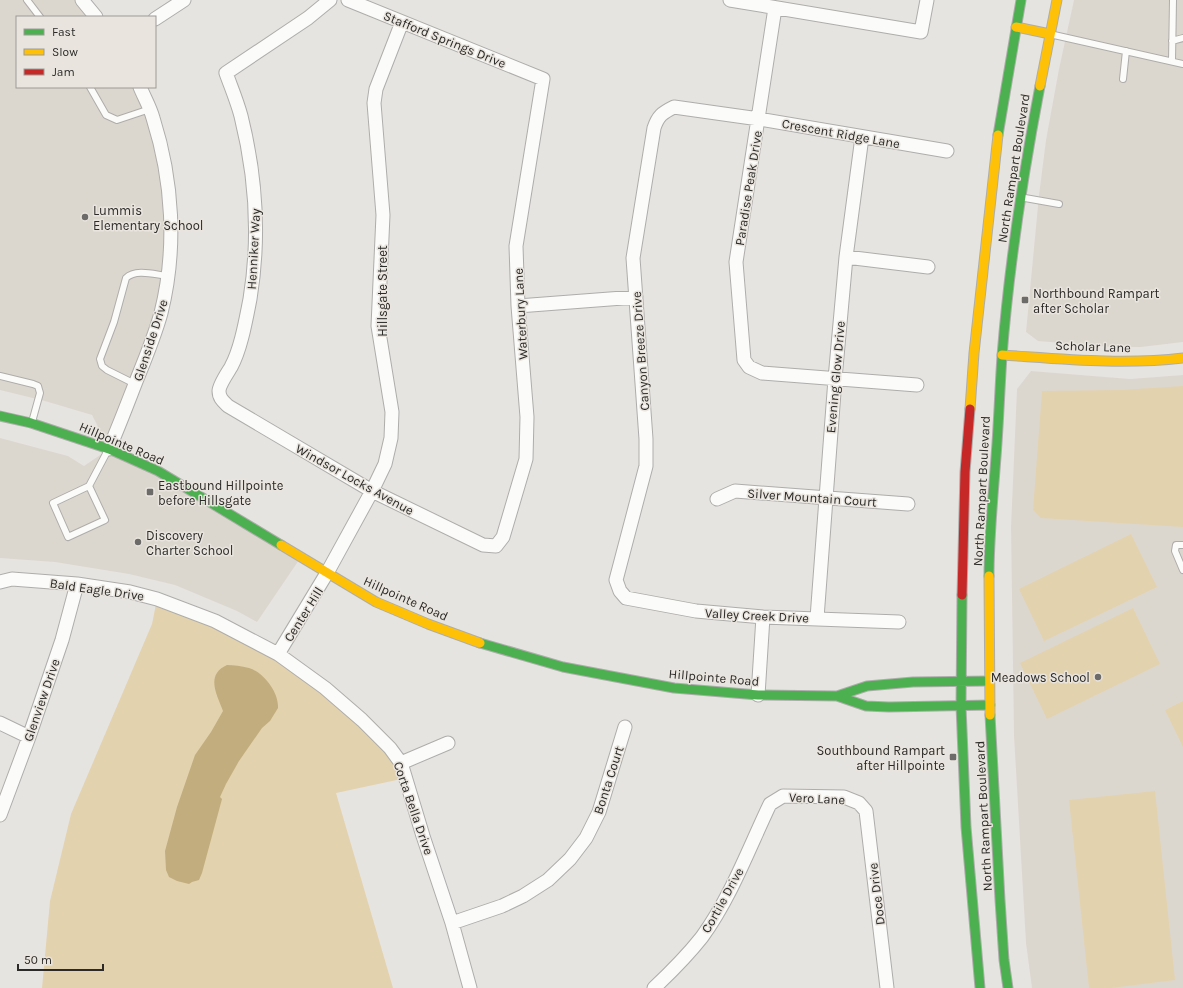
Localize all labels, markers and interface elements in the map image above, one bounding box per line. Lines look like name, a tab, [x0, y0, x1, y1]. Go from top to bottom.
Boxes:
street label: Stafford Springs Drive	[381, 8, 509, 71]
legend	[16, 16, 156, 88]
text: Fast	[52, 25, 76, 39]
text: Slow	[52, 45, 78, 59]
text: Jam	[52, 65, 75, 79]
street label: North Rampart Boulevard	[994, 92, 1033, 244]
street label: Crescent Ridge Lane	[781, 116, 902, 151]
street label: Paradise Peak Drive	[732, 129, 765, 247]
place label: Lummis Elementary School	[93, 203, 203, 233]
street label: Henniker Way	[244, 208, 263, 290]
marker: Lummis Elementary School	[80, 212, 90, 222]
street label: Hillsgate Street	[375, 245, 390, 337]
street label: Waterbury Lane	[511, 267, 530, 360]
place label: Northbound Rampart after Scholar	[1033, 286, 1159, 316]
street label: Canyon Breeze Drive	[629, 291, 652, 411]
marker: Northbound Rampart after Scholar	[1020, 295, 1030, 305]
street label: Glenside Drive	[130, 297, 171, 383]
street label: Evening Glow Drive	[823, 320, 848, 434]
street label: Scholar Lane	[1055, 338, 1131, 355]
street label: North Rampart Boulevard	[970, 415, 993, 567]
street label: Hillpointe Road	[77, 419, 167, 468]
street label: Windsor Locks Avenue	[293, 441, 417, 518]
place label: Eastbound Hillpointe before Hillsgate	[158, 478, 284, 508]
street label: Silver Mountain Court	[747, 485, 877, 510]
marker: Eastbound Hillpointe before Hillsgate	[145, 487, 155, 497]
place label: Discovery Charter School	[146, 528, 233, 558]
marker: Discovery Charter School	[133, 537, 143, 547]
street label: Hillpointe Road	[361, 573, 450, 624]
street label: Bald Eagle Drive	[49, 575, 145, 604]
street label: Center Hill	[281, 584, 326, 644]
street label: Valley Creek Drive	[705, 605, 810, 626]
street label: Glenview Drive	[20, 657, 63, 743]
street label: Hillpointe Road	[668, 666, 760, 689]
place label: Meadows School	[991, 670, 1090, 685]
marker: Meadows School	[1093, 672, 1103, 682]
street label: North Rampart Boulevard	[972, 740, 995, 892]
place label: Southbound Rampart after Hillpointe	[816, 743, 945, 773]
street label: Bonta Court	[590, 744, 627, 816]
marker: Southbound Rampart after Hillpointe	[948, 752, 958, 762]
street label: Corta Bella Drive	[391, 760, 437, 857]
street label: Vero Lane	[789, 790, 846, 807]
street label: Doce Drive	[865, 862, 888, 926]
street label: Cortile Drive	[698, 865, 747, 936]
scale bar	[18, 946, 103, 972]
text: 50 m	[24, 953, 52, 967]

